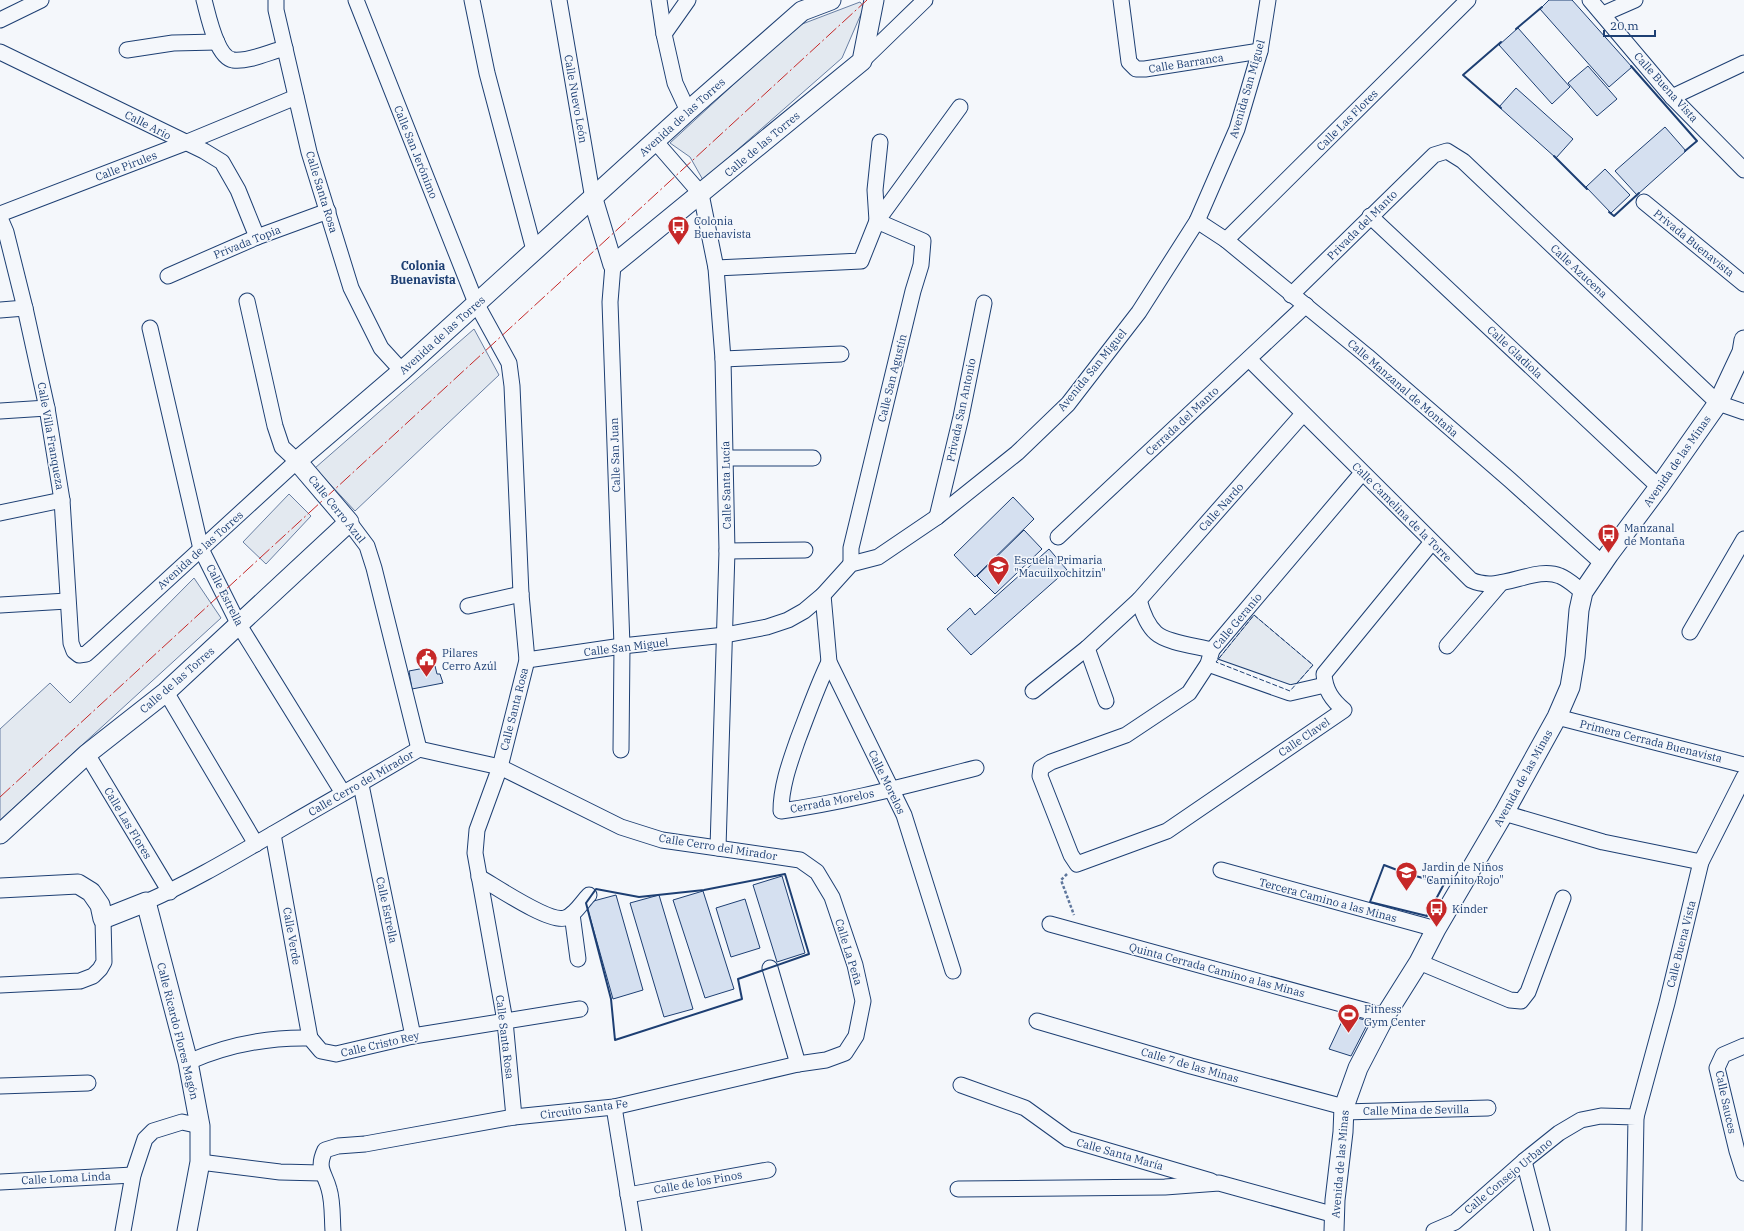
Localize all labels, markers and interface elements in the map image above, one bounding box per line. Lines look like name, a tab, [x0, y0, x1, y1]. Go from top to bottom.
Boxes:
scale bar	[1604, 12, 1655, 38]
text: 20 m	[1610, 18, 1639, 33]
street label: Avenida San Miguel	[1226, 38, 1268, 140]
street label: Calle Buena Vista	[1631, 49, 1701, 125]
street label: Calle Barranca	[1147, 50, 1225, 76]
street label: Calle Nuevo León	[561, 54, 591, 144]
street label: Avenida de las Torres	[636, 75, 728, 159]
street label: Calle Las Flores	[1313, 86, 1381, 154]
street label: Calle San Jerónimo	[391, 103, 441, 201]
street label: Calle Ario	[122, 107, 174, 143]
street label: Calle de las Torres	[721, 108, 803, 180]
street label: Calle Pirules	[93, 148, 159, 184]
street label: Calle Santa Rosa	[303, 149, 341, 235]
street label: Privada del Manto	[1324, 187, 1400, 263]
street label: Privada Buenavista	[1651, 206, 1737, 280]
bus stop icon: Colonia Buenavista	[666, 214, 692, 247]
place label: Colonia Buenavista	[694, 214, 751, 241]
street label: Privada Topia	[211, 222, 283, 262]
street label: Calle Azucena	[1548, 241, 1610, 301]
district label: Colonia Buenavista	[390, 258, 456, 287]
street label: Avenida de las Torres	[396, 293, 488, 377]
street label: Calle Gladiola	[1484, 323, 1546, 381]
street label: Avenida San Miguel	[1055, 326, 1129, 414]
street label: Calle San Agustín	[874, 333, 910, 423]
street label: Calle Manzanal de Montaña	[1345, 336, 1461, 440]
street label: Privada San Antonio	[943, 357, 979, 463]
street label: Calle Villa Franqueza	[35, 381, 67, 491]
street label: Cerrada del Manto	[1142, 383, 1222, 459]
street label: Avenida de las Minas	[1640, 413, 1714, 509]
street label: Calle San Juan	[607, 417, 623, 493]
street label: Calle Santa Lucía	[718, 441, 734, 529]
street label: Calle Camelina de la Torre	[1349, 459, 1455, 565]
street label: Calle Cerro Azul	[305, 472, 369, 546]
street label: Calle Nardo	[1196, 480, 1246, 534]
street label: Avenida de las Torres	[154, 508, 246, 592]
bus stop icon: Manzanal de Montaña	[1596, 521, 1622, 554]
place label: Manzanal de Montaña	[1624, 521, 1685, 548]
school or university icon: Escuela Primaria "Macuilxochitzin"	[985, 553, 1011, 586]
place label: Escuela Primaria "Macuilxochitzin"	[1014, 553, 1106, 580]
street label: Calle Estrella	[203, 562, 247, 628]
street label: Calle Geranio	[1209, 590, 1265, 652]
street label: Calle San Miguel	[583, 635, 669, 659]
street label: Calle de las Torres	[137, 644, 217, 716]
public building icon: Pilares Cerro Azúl	[413, 646, 439, 679]
place label: Pilares Cerro Azúl	[442, 646, 497, 673]
street label: Calle Santa Rosa	[497, 666, 531, 752]
street label: Calle Clavel	[1275, 715, 1333, 759]
street label: Primera Cerrada Buenavista	[1578, 717, 1724, 765]
street label: Avenida de las Minas	[1491, 727, 1555, 829]
street label: Calle Cerro del Mirador	[306, 747, 416, 819]
street label: Calle Morelos	[865, 748, 909, 816]
street label: Calle Las Flores	[101, 785, 155, 861]
street label: Cerrada Morelos	[789, 786, 875, 816]
street label: Calle Cerro del Mirador	[658, 831, 778, 863]
school or university icon: Jardin de Niños "Caminito Rojo"	[1393, 860, 1419, 893]
place label: Jardin de Niños "Caminito Rojo"	[1422, 860, 1504, 887]
street label: Calle Estrella	[373, 875, 401, 945]
street label: Tercera Camino a las Minas	[1257, 875, 1399, 925]
bus stop icon: Kinder	[1423, 896, 1449, 929]
street label: Calle Buena Vista	[1663, 899, 1699, 989]
place label: Kinder	[1452, 902, 1488, 916]
street label: Calle Verde	[280, 906, 304, 966]
street label: Calle La Peña	[832, 917, 866, 987]
street label: Quinta Cerrada Camino a las Minas	[1128, 940, 1306, 1000]
street label: Calle Ricardo Flores Magón	[154, 961, 202, 1101]
street label: Calle Santa Rosa	[493, 994, 517, 1080]
sports icon: Fitness Gym Center	[1336, 1002, 1362, 1035]
place label: Fitness Gym Center	[1364, 1002, 1426, 1029]
street label: Calle Cristo Rey	[339, 1028, 421, 1060]
street label: Calle 7 de las Minas	[1139, 1044, 1241, 1086]
street label: Calle Sauces	[1712, 1069, 1740, 1135]
street label: Circuito Santa Fe	[539, 1096, 629, 1122]
street label: Calle Mina de Sevilla	[1363, 1102, 1469, 1118]
street label: Avenida de las Minas	[1328, 1109, 1352, 1219]
street label: Calle Santa María	[1075, 1135, 1165, 1173]
street label: Calle Consejo Urbano	[1461, 1135, 1555, 1217]
street label: Calle de los Pinos	[653, 1167, 743, 1197]
street label: Calle Loma Linda	[21, 1169, 111, 1187]

